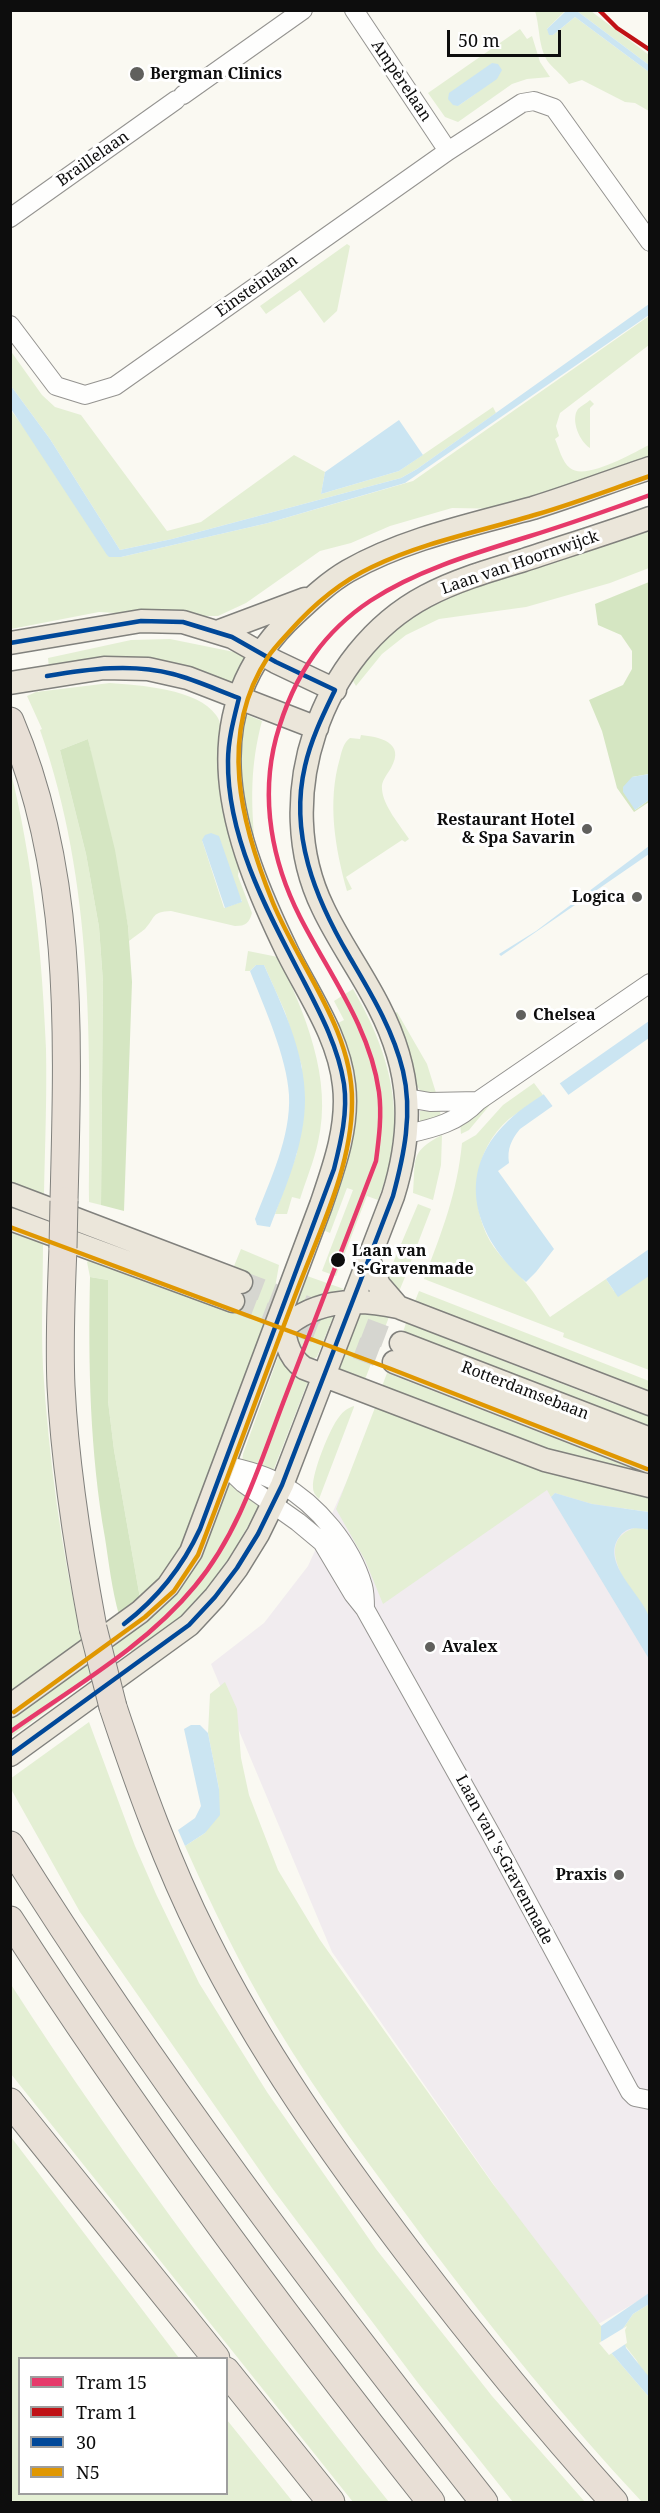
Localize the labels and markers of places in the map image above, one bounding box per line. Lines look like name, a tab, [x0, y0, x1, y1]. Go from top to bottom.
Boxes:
place label: Bergman Clinics	[150, 64, 282, 84]
marker: Bergman Clinics	[128, 65, 146, 83]
place label: Restaurant Hotel & Spa Savarin	[437, 810, 575, 848]
marker: Restaurant Hotel & Spa Savarin	[580, 822, 594, 836]
place label: Logica	[572, 887, 625, 907]
marker: Logica	[630, 890, 644, 904]
place label: Chelsea	[533, 1005, 596, 1025]
marker: Chelsea	[514, 1008, 528, 1022]
place label: Laan van 's-Gravenmade	[352, 1241, 474, 1279]
marker: Laan van 's-Gravenmade	[329, 1251, 347, 1269]
place label: Avalex	[442, 1637, 498, 1657]
marker: Avalex	[423, 1640, 437, 1654]
place label: Praxis	[555, 1865, 607, 1885]
marker: Praxis	[612, 1868, 626, 1882]

